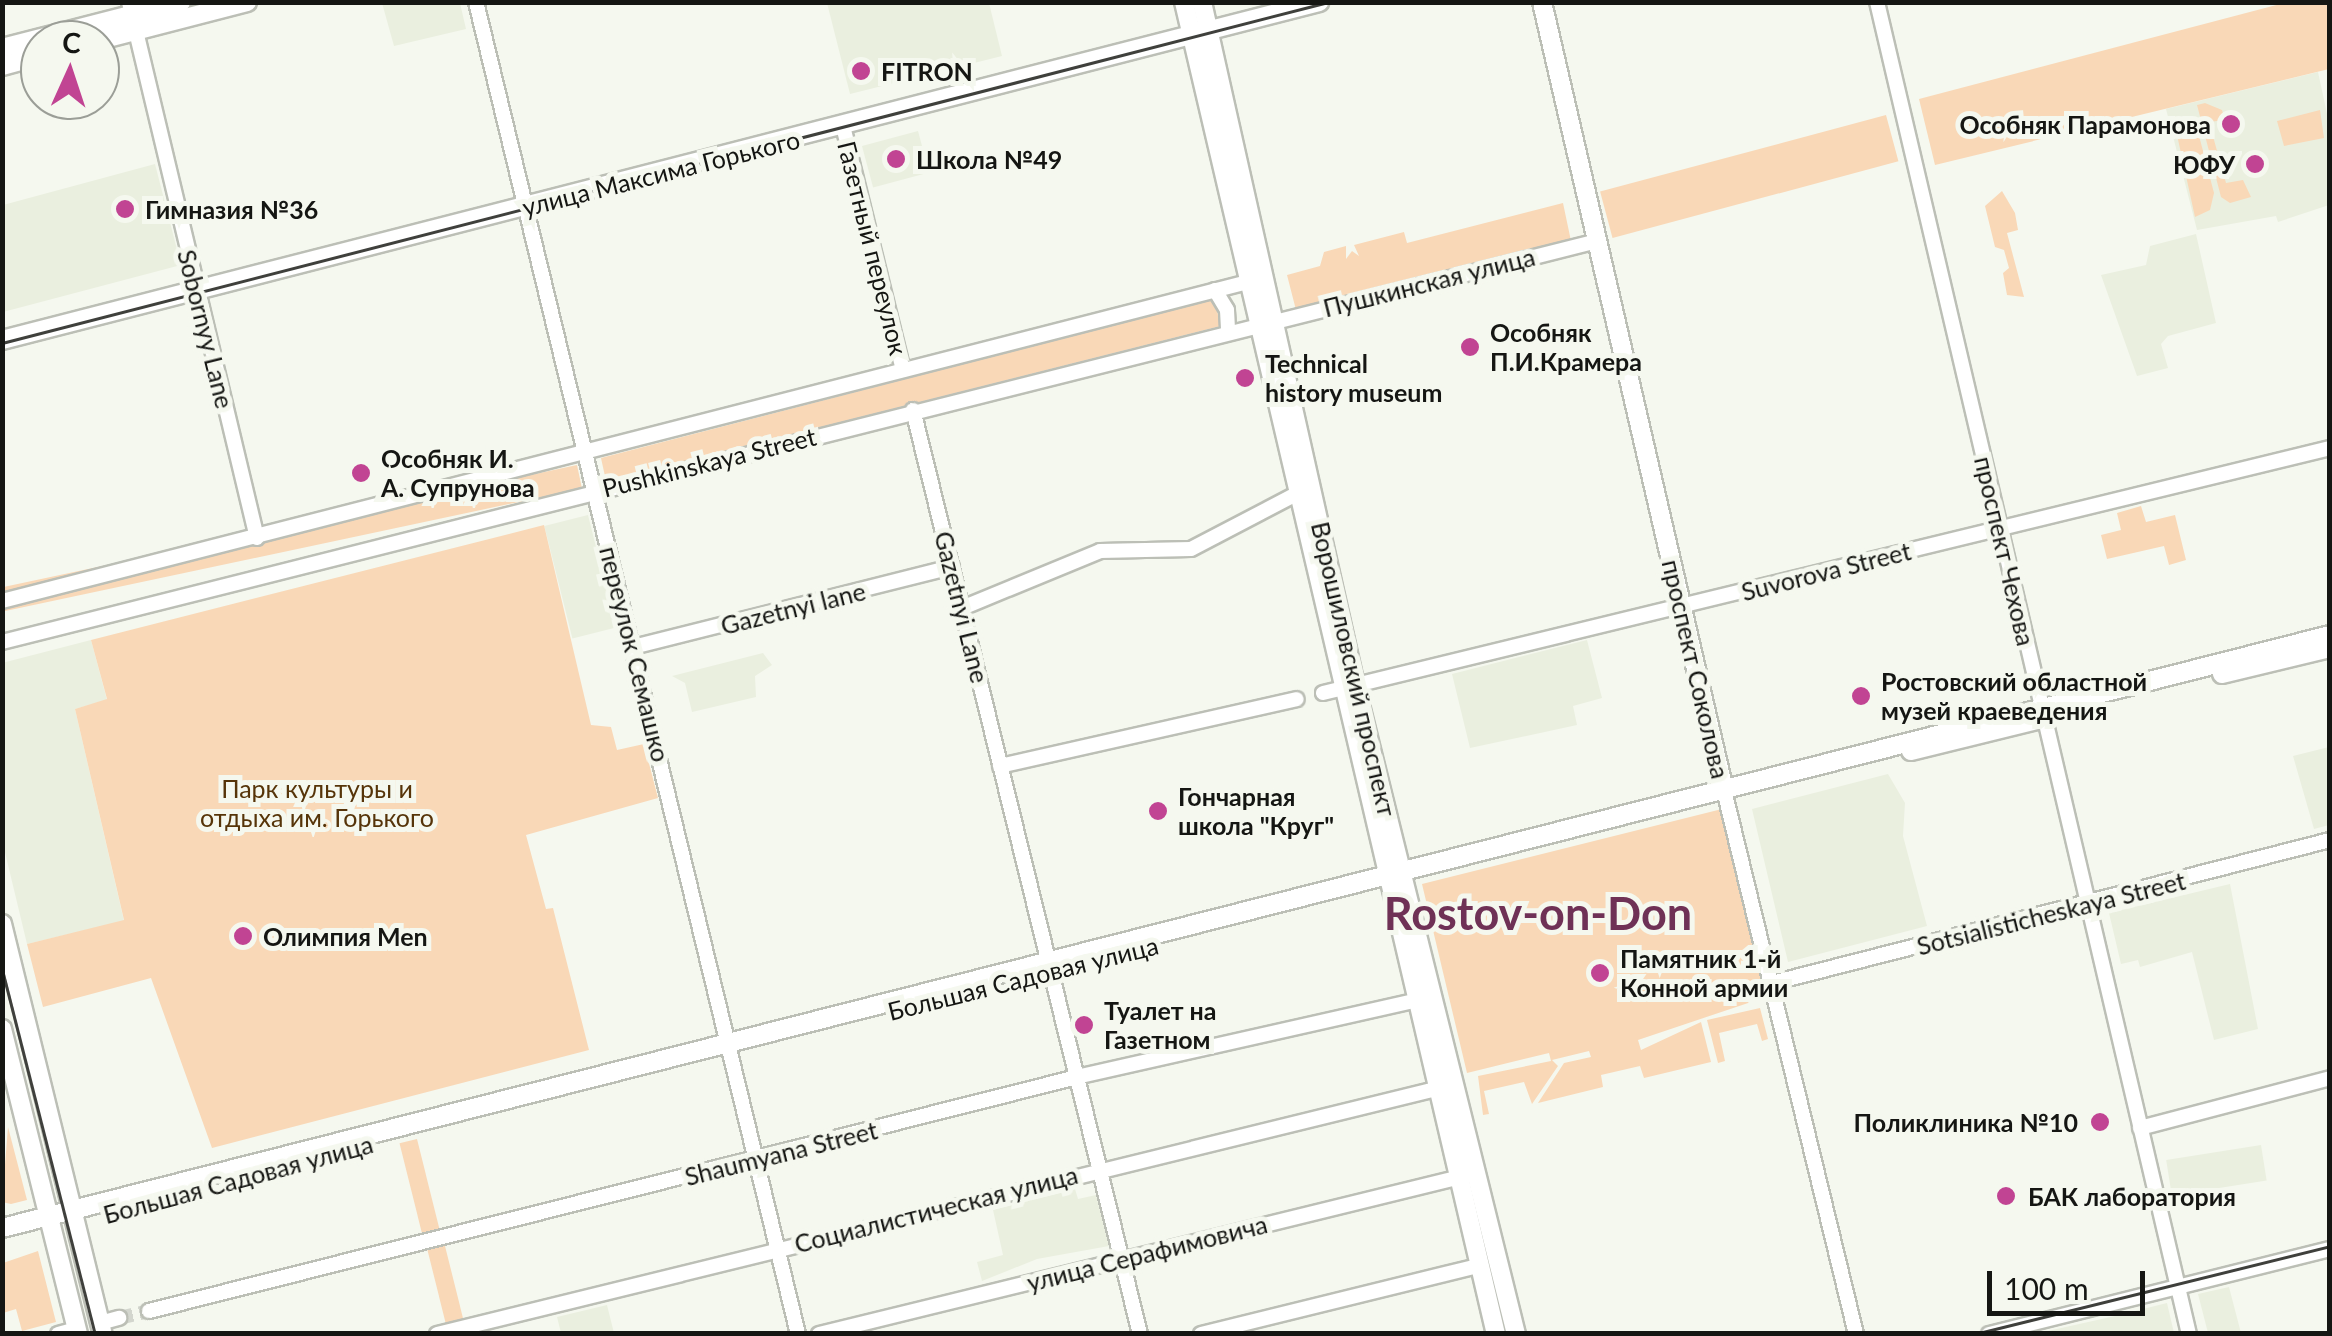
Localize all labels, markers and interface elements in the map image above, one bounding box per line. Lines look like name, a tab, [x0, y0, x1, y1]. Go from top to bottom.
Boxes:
north arrow	[20, 20, 120, 120]
text: С	[61, 25, 82, 60]
place label: FITRON	[881, 56, 973, 86]
marker: FITRON	[850, 60, 872, 82]
place label: Особняк Парамонова	[1959, 109, 2211, 139]
marker: Особняк Парамонова	[2220, 113, 2242, 135]
street label: улица Максима Горького	[519, 124, 803, 222]
street label: Газетный переулок	[832, 138, 914, 358]
place label: Школа №49	[916, 144, 1062, 174]
marker: Школа №49	[885, 148, 907, 170]
place label: ЮФУ	[2173, 149, 2235, 179]
marker: ЮФУ	[2244, 153, 2266, 175]
place label: Гимназия №36	[145, 194, 318, 224]
marker: Гимназия №36	[114, 198, 136, 220]
street label: Пушкинская улица	[1320, 241, 1538, 323]
street label: Sobornyy Lane	[172, 246, 240, 412]
place label: Особняк П.И.Крамера	[1490, 318, 1642, 377]
marker: Особняк П.И.Крамера	[1459, 336, 1481, 358]
place label: Technical history museum	[1265, 349, 1443, 408]
marker: Technical history museum	[1234, 367, 1256, 389]
street label: Pushkinskaya Street	[599, 421, 819, 503]
place label: Особняк И. А. Супрунова	[381, 444, 535, 503]
street label: проспект Чехова	[1969, 453, 2041, 649]
marker: Особняк И. А. Супрунова	[350, 462, 372, 484]
street label: Ворошиловский проспект	[1305, 519, 1403, 819]
street label: Gazetnyi Lane	[929, 528, 995, 686]
street label: Suvorova Street	[1738, 535, 1914, 607]
street label: переулок Семашко	[594, 543, 676, 765]
street label: проспект Соколова	[1656, 557, 1736, 781]
street label: Gazetnyi lane	[717, 576, 869, 640]
place label: Ростовский областной музей краеведения	[1881, 667, 2147, 726]
marker: Ростовский областной музей краеведения	[1850, 685, 1872, 707]
park label: Парк культуры и отдыха им. Горького	[200, 774, 434, 833]
place label: Гончарная школа "Круг"	[1178, 782, 1334, 841]
marker: Гончарная школа "Круг"	[1147, 800, 1169, 822]
street label: Sotsialisticheskaya Street	[1914, 865, 2188, 961]
district label: Rostov-on-Don	[1384, 887, 1692, 941]
place label: Олимпия Men	[263, 921, 428, 951]
marker: Олимпия Men	[232, 925, 254, 947]
street label: Большая Садовая улица	[885, 930, 1161, 1026]
place label: Памятник 1-й Конной армии	[1620, 944, 1788, 1003]
marker: Памятник 1-й Конной армии	[1589, 962, 1611, 984]
place label: Туалет на Газетном	[1104, 996, 1217, 1055]
marker: Туалет на Газетном	[1073, 1014, 1095, 1036]
place label: Поликлиника №10	[1854, 1107, 2078, 1137]
marker: Поликлиника №10	[2087, 1109, 2113, 1135]
street label: Shaumyana Street	[682, 1115, 880, 1191]
street label: Большая Садовая улица	[100, 1129, 376, 1229]
street label: Социалистическая улица	[791, 1159, 1081, 1259]
place label: БАК лаборатория	[2028, 1181, 2236, 1211]
marker: БАК лаборатория	[1993, 1183, 2019, 1209]
street label: улица Серафимовича	[1024, 1209, 1270, 1297]
scale bar	[1992, 1251, 2150, 1313]
text: 100 m	[2004, 1270, 2089, 1306]

